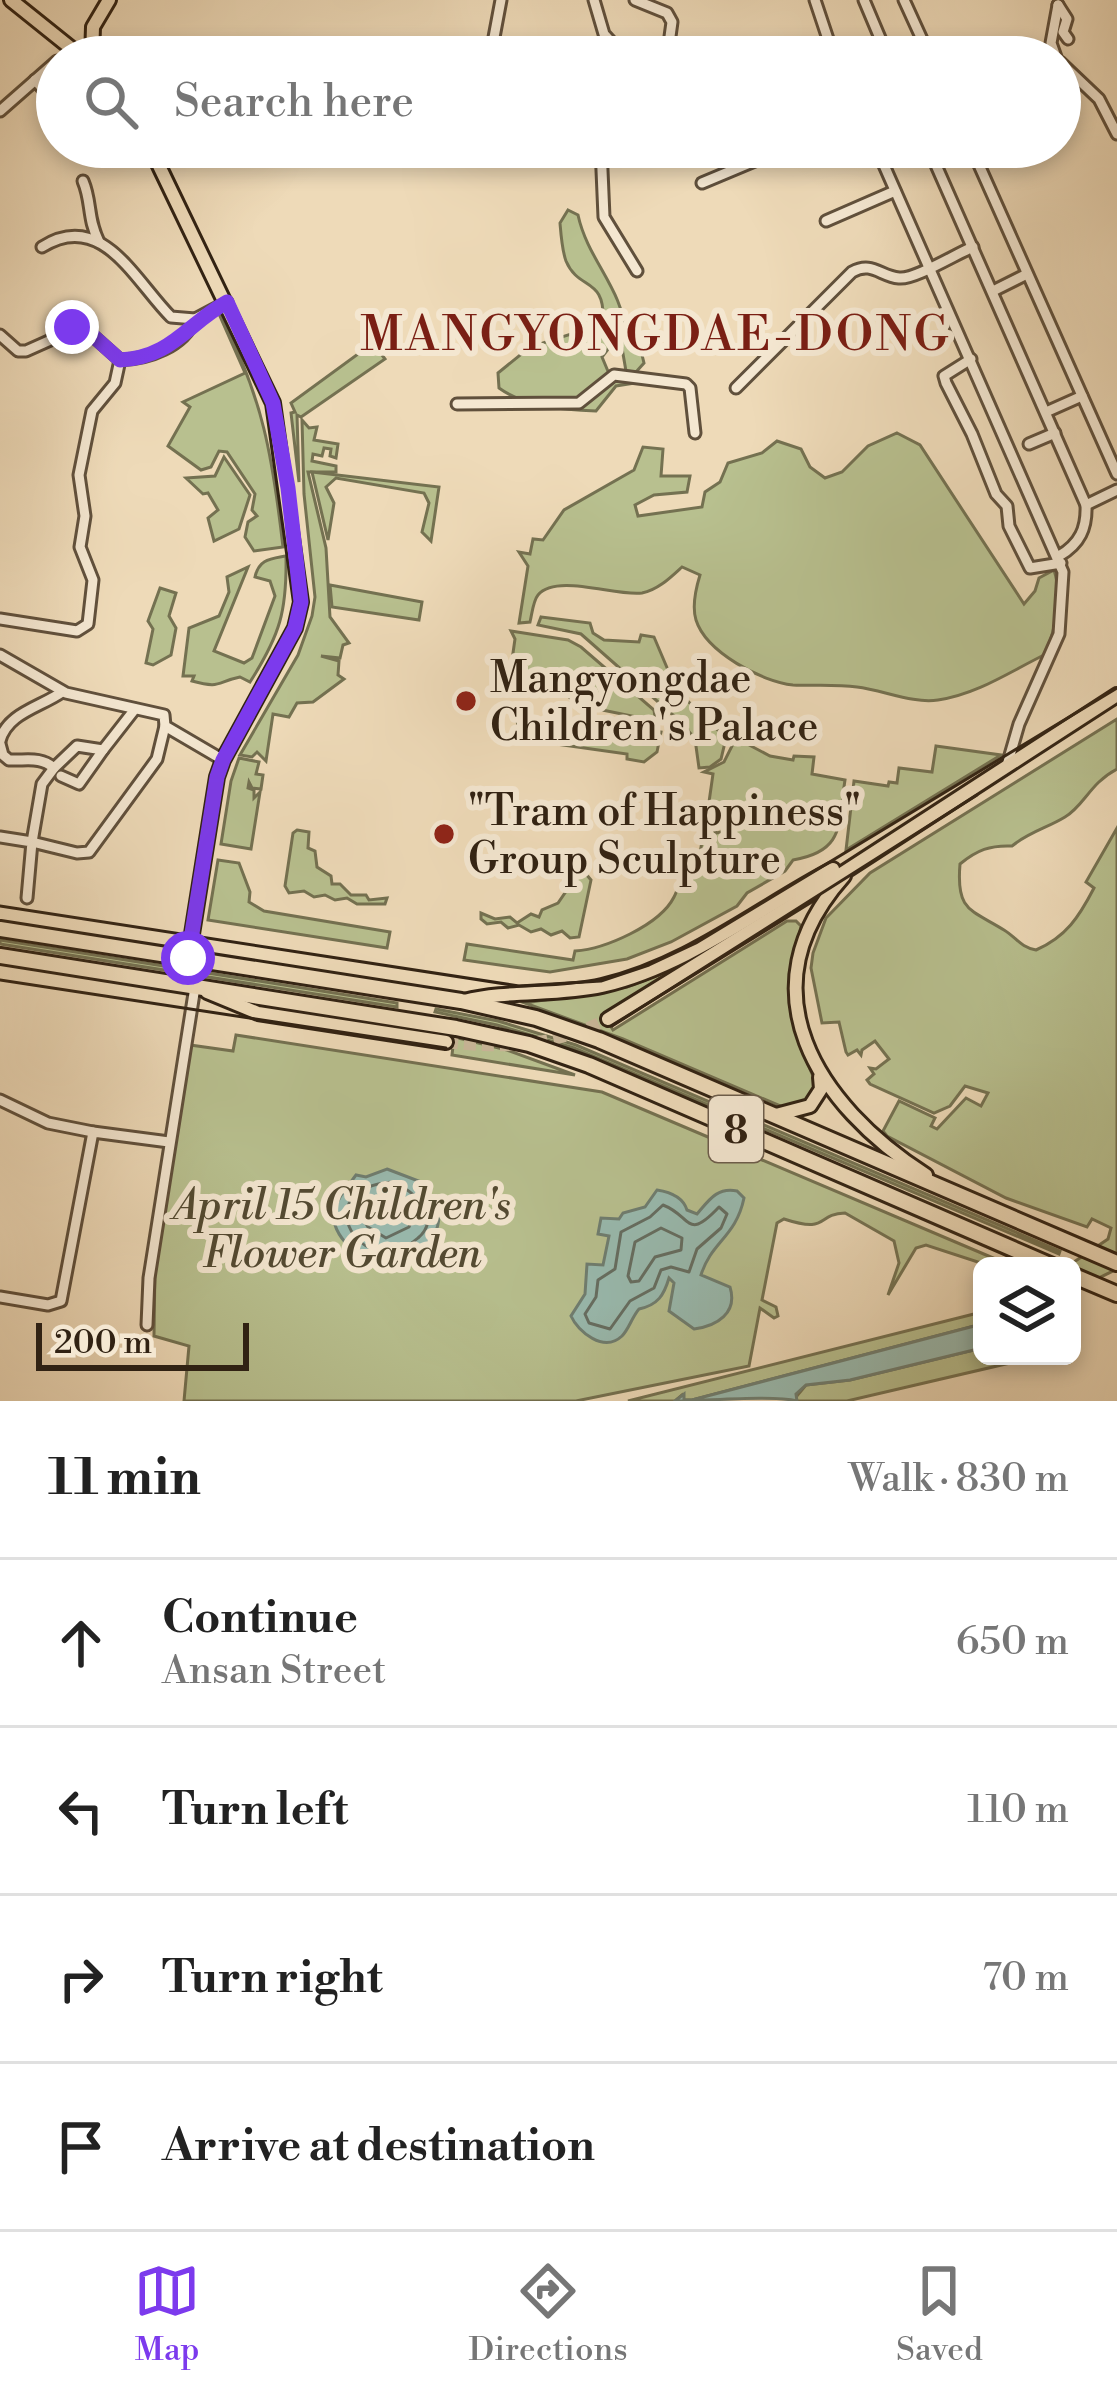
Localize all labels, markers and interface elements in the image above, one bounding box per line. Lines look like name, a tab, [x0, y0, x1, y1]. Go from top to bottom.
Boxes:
search box	[36, 36, 1081, 168]
icon: search	[78, 69, 144, 135]
text: Search here	[174, 74, 414, 131]
route end	[45, 300, 99, 354]
district label: MANGYONGDAE-DONG	[360, 306, 952, 366]
place label: Mangyongdae Children's Palace	[490, 653, 818, 754]
marker: Mangyongdae Children's Palace	[453, 688, 479, 714]
place label: "Tram of Happiness" Group Sculpture	[468, 786, 861, 887]
marker: "Tram of Happiness" Group Sculpture	[431, 821, 457, 847]
route start	[161, 931, 215, 985]
road number: 8	[709, 1096, 763, 1162]
park label: April 15 Children's Flower Garden	[169, 1180, 511, 1281]
map controls	[973, 1257, 1081, 1365]
button: layers	[973, 1257, 1081, 1365]
scale bar	[36, 1317, 249, 1370]
text: 200 m	[54, 1323, 152, 1364]
text: 11 min	[48, 1447, 201, 1511]
text: Walk · 830 m	[848, 1455, 1069, 1504]
text: Continue	[162, 1590, 358, 1647]
icon: ahead	[48, 1610, 114, 1676]
text: 650 m	[956, 1618, 1069, 1667]
text: Ansan Street	[162, 1647, 386, 1696]
icon: left	[48, 1778, 114, 1844]
text: Turn left	[162, 1782, 348, 1839]
text: 110 m	[967, 1786, 1069, 1835]
icon: right	[48, 1946, 114, 2012]
text: Turn right	[162, 1950, 383, 2007]
text: 70 m	[982, 1954, 1069, 2003]
icon: arrive	[48, 2114, 114, 2180]
text: Arrive at destination	[162, 2118, 595, 2175]
tab: Map	[134, 2258, 200, 2371]
tab: Directions	[469, 2258, 628, 2371]
tab: Saved	[896, 2258, 983, 2371]

